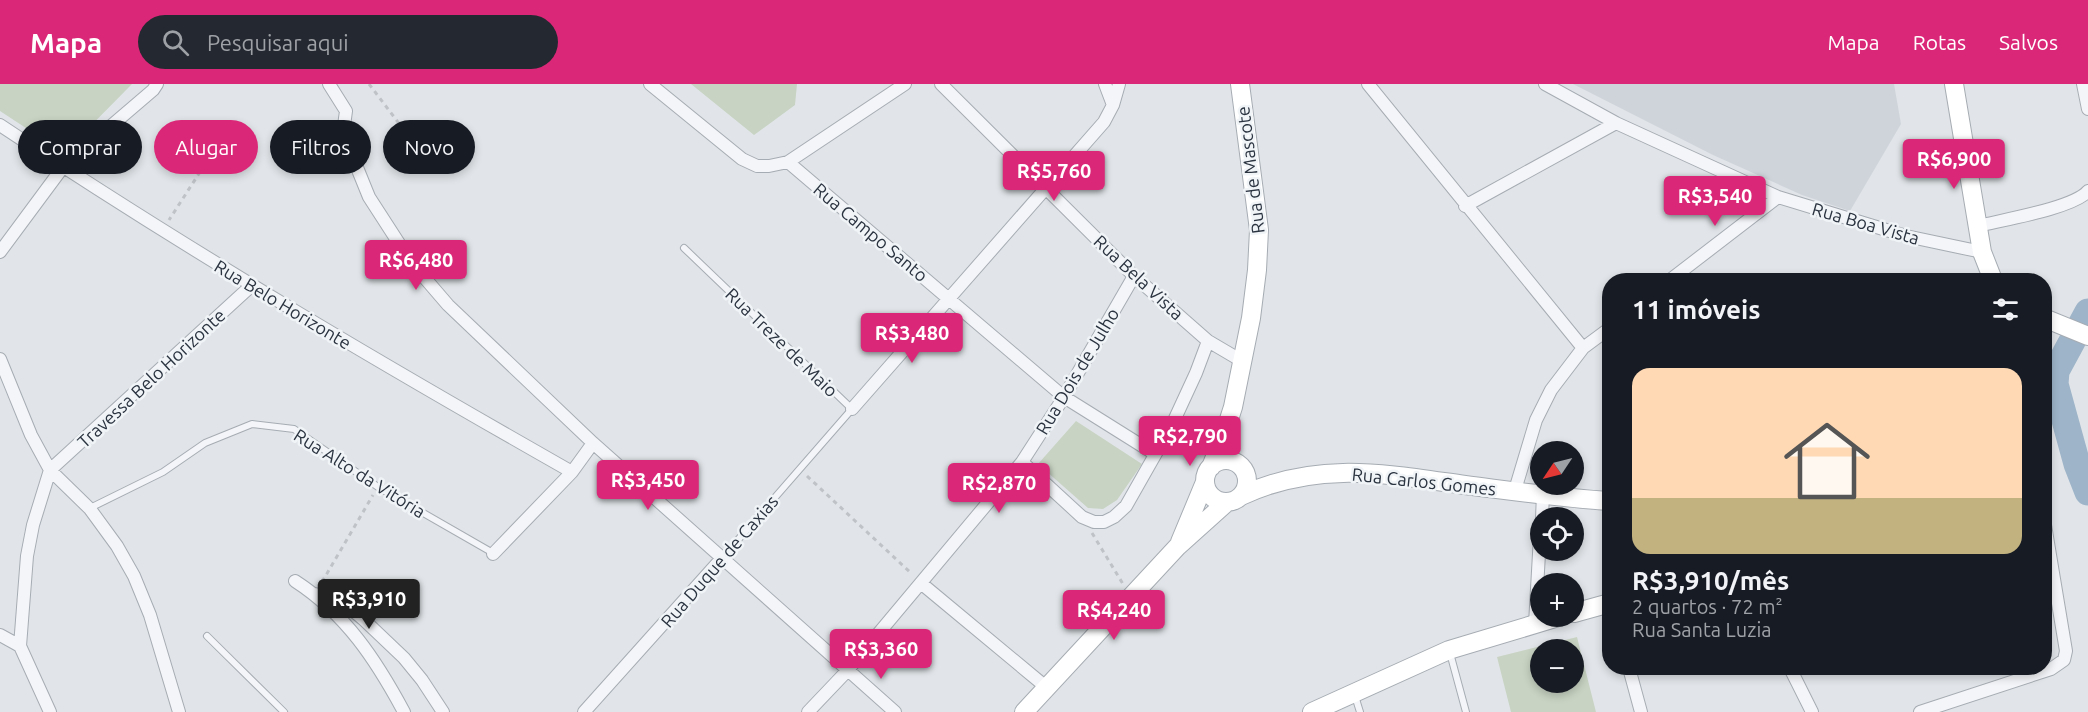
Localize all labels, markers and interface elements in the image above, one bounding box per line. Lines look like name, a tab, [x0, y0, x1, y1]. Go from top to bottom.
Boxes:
search box	[138, 15, 558, 69]
icon: search	[159, 26, 192, 59]
text: Mapa	[30, 27, 102, 58]
text: Pesquisar aqui	[207, 30, 349, 55]
text: Mapa	[1828, 30, 1880, 54]
text: Rotas	[1913, 30, 1966, 54]
text: Salvos	[1999, 30, 2058, 54]
street label: Rua de Mascote	[1232, 105, 1268, 235]
chip: Comprar	[18, 120, 142, 174]
chip: Alugar	[154, 120, 258, 174]
chip: Filtros	[270, 120, 371, 174]
chip: Novo	[383, 120, 475, 174]
pin: R$6,900	[1899, 139, 2009, 190]
text: R$6,900	[1917, 147, 1991, 170]
pin: R$5,760	[999, 151, 1109, 202]
text: R$5,760	[1017, 159, 1091, 182]
pin: R$3,540	[1660, 176, 1770, 227]
street label: Rua Campo Santo	[810, 179, 932, 285]
text: R$3,540	[1678, 184, 1752, 207]
street label: Rua Boa Vista	[1810, 198, 1922, 248]
street label: Rua Bela Vista	[1090, 231, 1188, 323]
pin: R$6,480	[361, 240, 471, 291]
text: R$6,480	[379, 248, 453, 271]
street label: Rua Belo Horizonte	[211, 255, 355, 353]
street label: Rua Treze de Maio	[722, 284, 842, 400]
icon: filters	[1989, 293, 2022, 326]
text: 11 imóveis	[1632, 295, 1761, 324]
street label: Rua Dois de Julho	[1031, 304, 1123, 438]
street label: Travessa Belo Horizonte	[73, 305, 229, 451]
pin: R$3,480	[857, 313, 967, 364]
text: R$3,480	[875, 321, 949, 344]
icon: home	[1773, 407, 1881, 515]
pin: R$2,790	[1135, 416, 1245, 467]
street label: Rua Alto da Vitória	[291, 424, 429, 522]
text: R$2,790	[1153, 424, 1227, 447]
north arrow	[1530, 441, 1584, 495]
map controls	[1530, 441, 1584, 693]
pin: R$3,450	[593, 460, 703, 511]
pin: R$2,870	[944, 463, 1054, 514]
street label: Rua Carlos Gomes	[1351, 463, 1497, 499]
text: R$3,450	[611, 468, 685, 491]
text: R$2,870	[962, 471, 1036, 494]
street label: Rua Duque de Caxias	[656, 491, 782, 631]
button: locate	[1530, 507, 1584, 561]
text: R$3,910/mês	[1632, 566, 1789, 595]
button: +	[1530, 573, 1584, 627]
pin: R$3,910	[314, 579, 424, 630]
text: R$3,910	[332, 587, 406, 610]
pin: R$4,240	[1059, 590, 1169, 641]
text: 2 quartos · 72 m²	[1632, 595, 1783, 618]
text: R$4,240	[1077, 598, 1151, 621]
text: Rua Santa Luzia	[1632, 618, 1772, 641]
pin: R$3,360	[826, 629, 936, 680]
text: R$3,360	[844, 637, 918, 660]
button: −	[1530, 639, 1584, 693]

